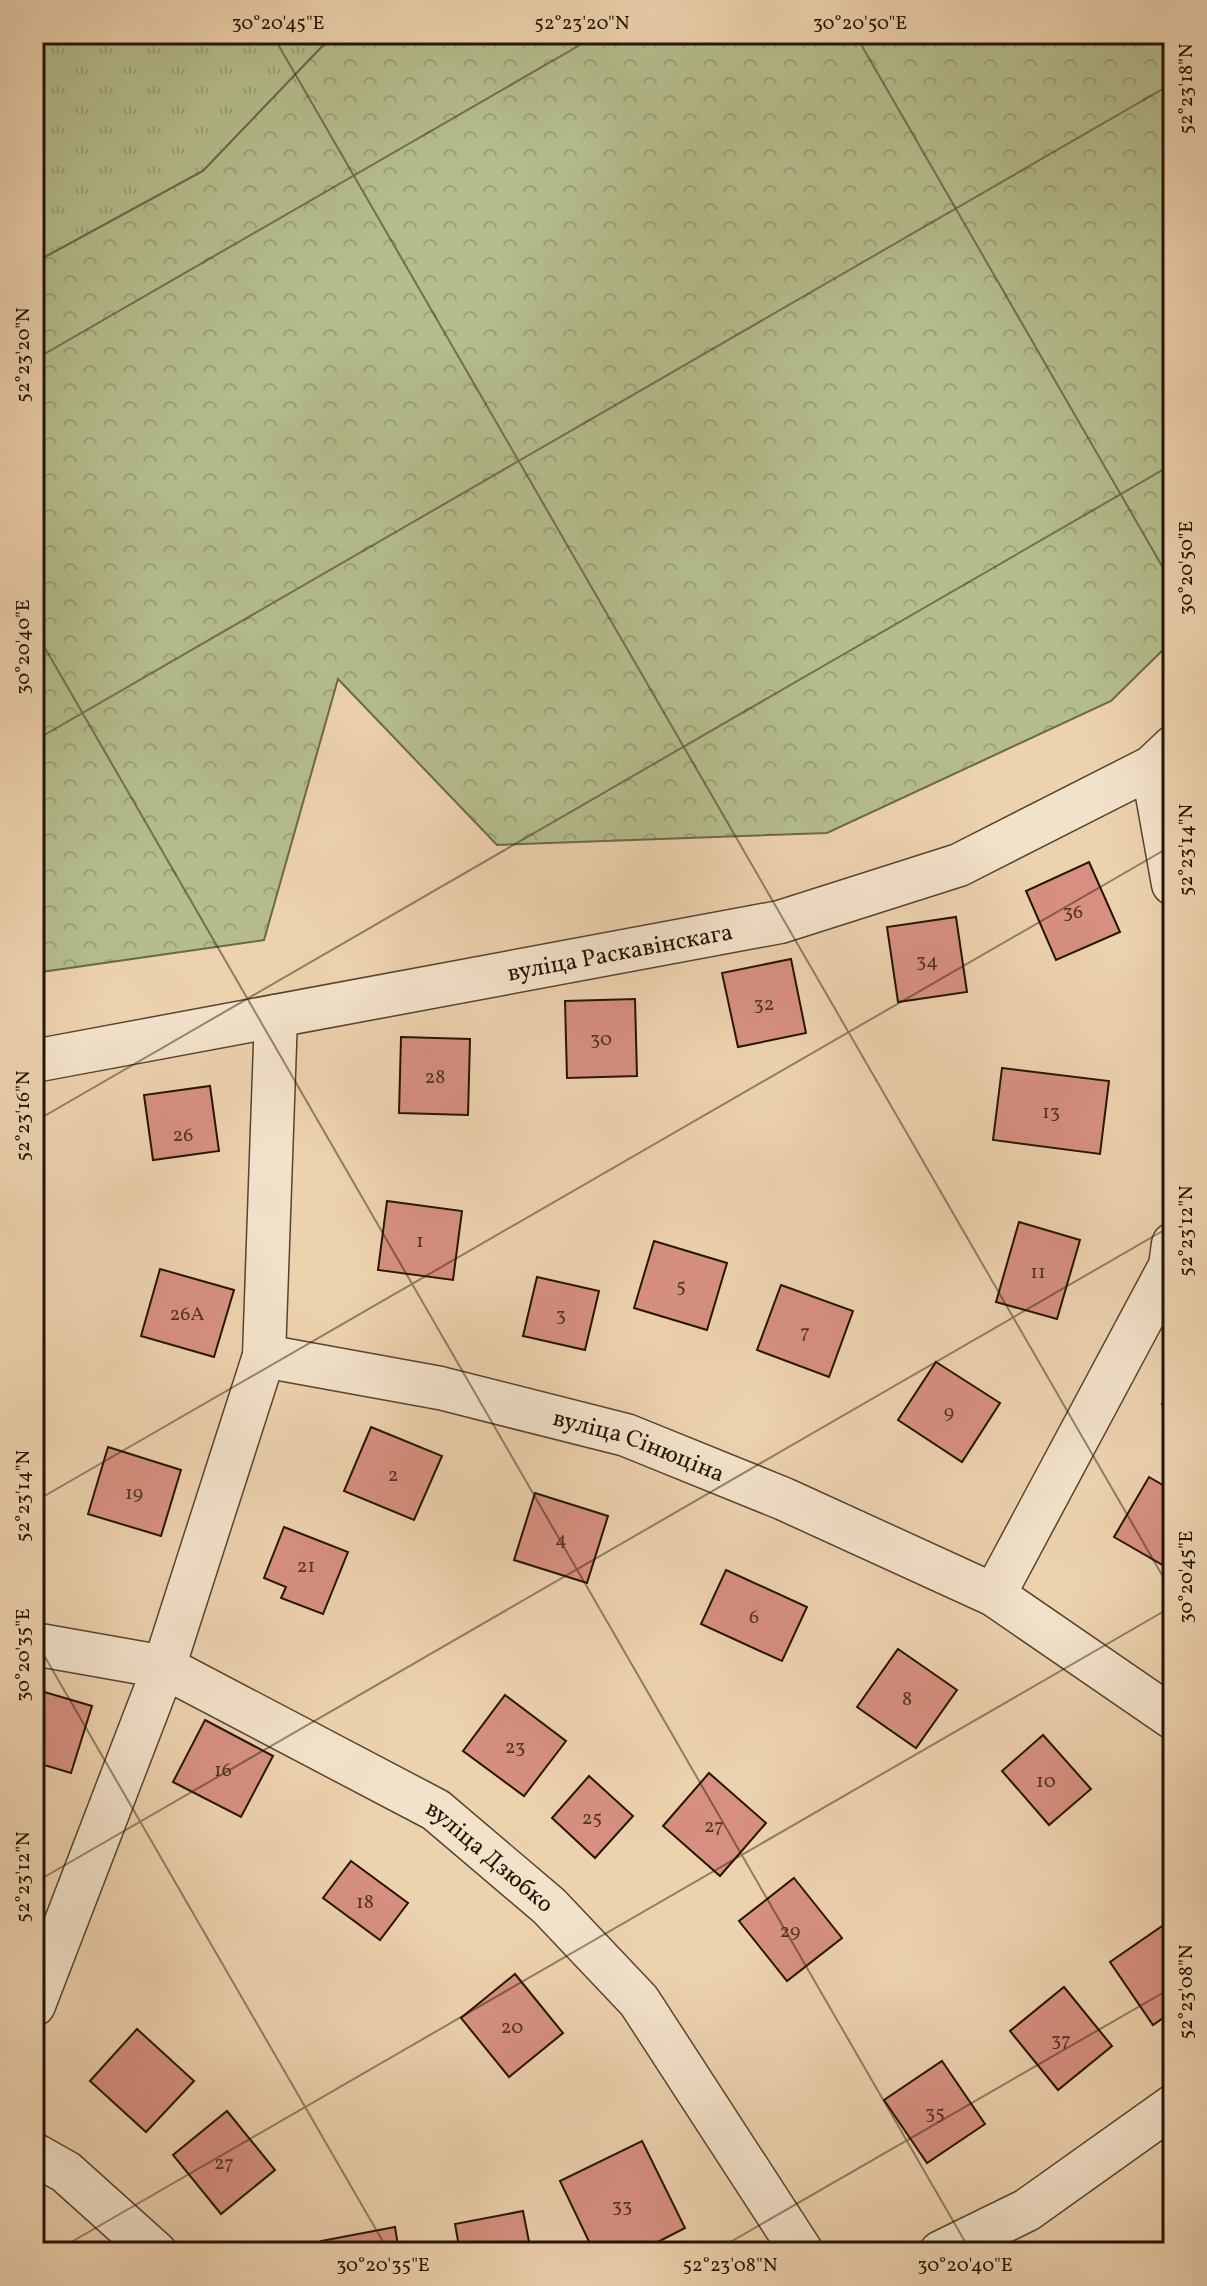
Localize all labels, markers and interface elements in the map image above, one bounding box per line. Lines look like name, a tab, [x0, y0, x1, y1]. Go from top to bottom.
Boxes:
text: 30°20'45"E	[231, 10, 325, 38]
text: 52°23'20"N	[534, 10, 630, 38]
text: 30°20'50"E	[813, 10, 907, 38]
text: 52°23'18"N	[1173, 43, 1201, 135]
text: 52°23'20"N	[10, 307, 38, 403]
text: 30°20'50"E	[1173, 521, 1201, 615]
text: 30°20'40"E	[10, 599, 38, 695]
text: 52°23'14"N	[1173, 804, 1201, 896]
house number: 36	[1063, 899, 1083, 927]
street label: вуліца Раскавінскага	[505, 916, 736, 991]
house number: 34	[916, 948, 938, 976]
house number: 32	[754, 991, 775, 1019]
house number: 30	[590, 1026, 612, 1054]
house number: 28	[425, 1064, 445, 1092]
text: 52°23'16"N	[10, 1070, 38, 1162]
house number: 13	[1042, 1099, 1060, 1127]
house number: 26	[173, 1122, 193, 1150]
text: 52°23'12"N	[1173, 1185, 1201, 1277]
house number: 1	[416, 1228, 424, 1256]
house number: 11	[1030, 1259, 1046, 1287]
house number: 5	[676, 1273, 686, 1301]
house number: 26А	[170, 1301, 204, 1329]
house number: 3	[556, 1302, 566, 1330]
house number: 7	[800, 1319, 810, 1347]
house number: 9	[944, 1399, 954, 1427]
street label: вуліца Сінюціна	[549, 1402, 729, 1492]
text: 52°23'14"N	[10, 1450, 38, 1542]
house number: 2	[388, 1462, 398, 1490]
house number: 19	[125, 1480, 143, 1508]
house number: 4	[555, 1526, 567, 1554]
text: 30°20'45"E	[1173, 1530, 1201, 1624]
house number: 21	[297, 1553, 315, 1581]
house number: 6	[749, 1604, 759, 1632]
text: 30°20'35"E	[10, 1608, 38, 1702]
house number: 8	[902, 1686, 912, 1714]
house number: 23	[505, 1734, 525, 1762]
house number: 16	[214, 1757, 232, 1785]
house number: 10	[1036, 1768, 1056, 1796]
street label: вуліца Дзюбко	[419, 1793, 560, 1922]
house number: 25	[582, 1805, 602, 1833]
house number: 27	[704, 1813, 724, 1841]
text: 52°23'12"N	[10, 1831, 38, 1923]
house number: 18	[356, 1889, 374, 1917]
house number: 29	[780, 1918, 800, 1946]
text: 52°23'08"N	[1173, 1944, 1201, 2040]
house number: 20	[501, 2014, 523, 2042]
house number: 37	[1051, 2027, 1071, 2055]
house number: 35	[925, 2100, 945, 2128]
house number: 27	[214, 2150, 234, 2178]
house number: 33	[612, 2193, 632, 2221]
text: 30°20'35"E	[336, 2252, 430, 2280]
text: 52°23'08"N	[682, 2252, 778, 2280]
text: 30°20'40"E	[917, 2252, 1013, 2280]

